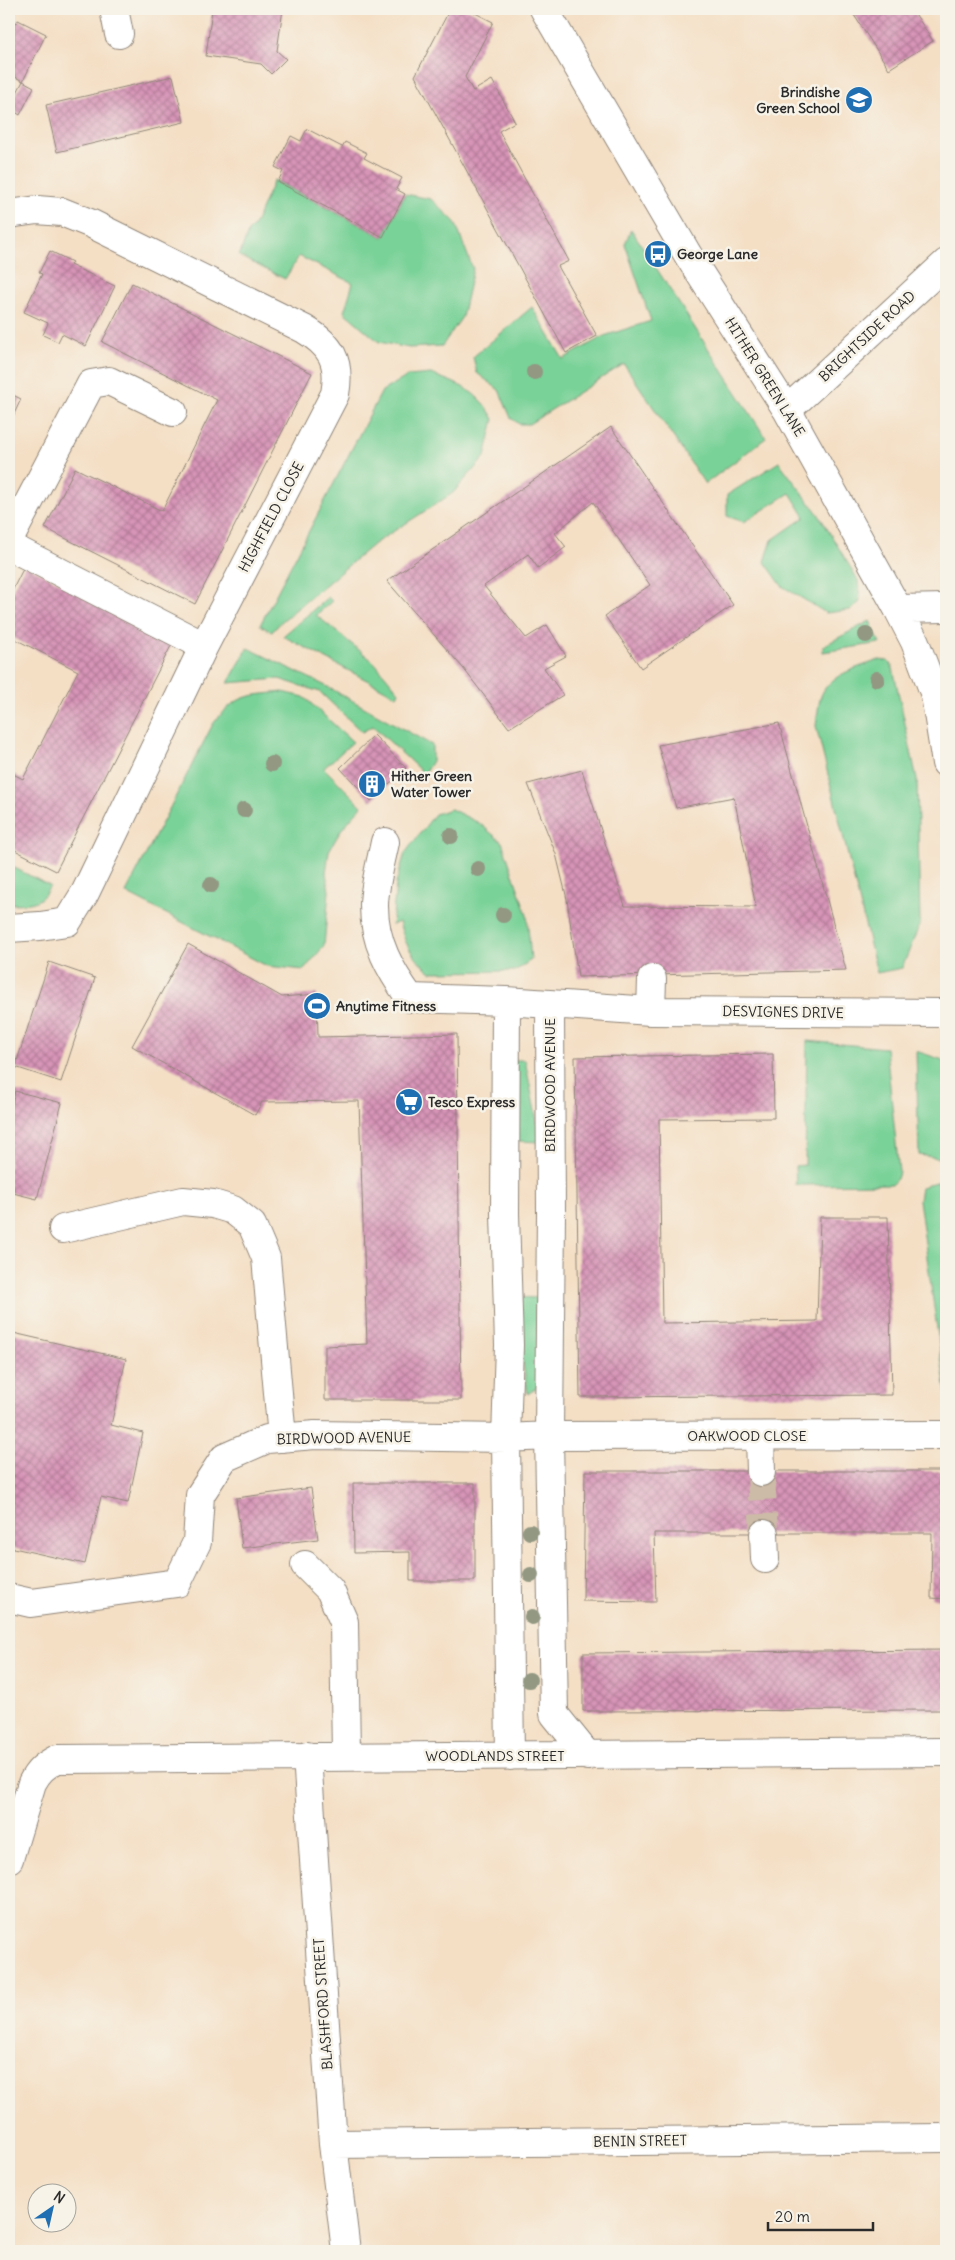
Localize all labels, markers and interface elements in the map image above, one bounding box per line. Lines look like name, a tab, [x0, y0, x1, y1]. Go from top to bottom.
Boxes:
place label: Brindishe Green School	[756, 83, 840, 117]
school or university icon: Brindishe Green School	[844, 85, 874, 115]
bus stop icon: George Lane	[643, 239, 673, 269]
place label: George Lane	[677, 245, 758, 263]
street label: BRIGHTSIDE ROAD	[815, 287, 919, 385]
street label: HITHER GREEN LANE	[721, 314, 809, 440]
street label: HIGHFIELD CLOSE	[234, 459, 308, 575]
place label: Hither Green Water Tower	[391, 767, 472, 801]
building icon: Hither Green Water Tower	[357, 769, 387, 799]
sports icon: Anytime Fitness	[302, 991, 332, 1021]
place label: Anytime Fitness	[336, 997, 437, 1015]
street label: DESVIGNES DRIVE	[722, 1002, 844, 1022]
street label: BIRDWOOD AVENUE	[541, 1018, 559, 1152]
supermarket icon: Tesco Express	[394, 1087, 424, 1117]
place label: Tesco Express	[428, 1093, 516, 1111]
street label: OAKWOOD CLOSE	[687, 1427, 807, 1445]
street label: BIRDWOOD AVENUE	[277, 1428, 411, 1448]
street label: WOODLANDS STREET	[425, 1747, 565, 1765]
street label: BLASHFORD STREET	[309, 1937, 337, 2071]
street label: BENIN STREET	[593, 2131, 687, 2151]
north arrow	[28, 2182, 78, 2232]
text: N	[50, 2187, 68, 2207]
scale bar	[768, 2200, 872, 2232]
text: 20 m	[775, 2207, 810, 2226]

